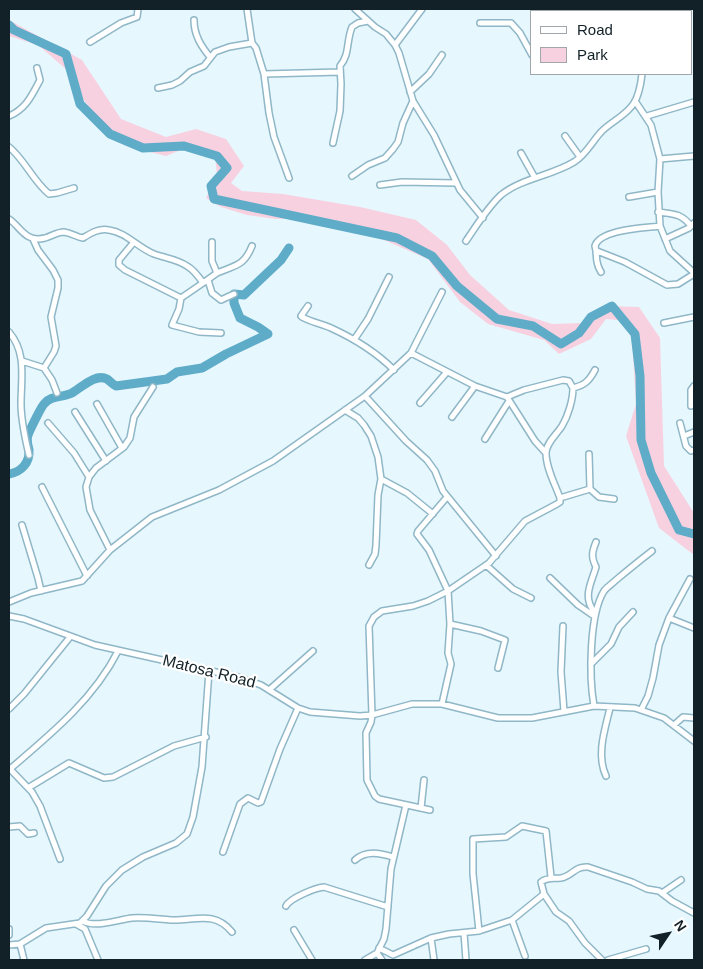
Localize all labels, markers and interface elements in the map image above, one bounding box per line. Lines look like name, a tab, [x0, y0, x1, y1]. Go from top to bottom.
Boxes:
legend	[530, 10, 693, 75]
text: Road	[577, 21, 613, 38]
text: Park	[577, 46, 608, 63]
street label: Matosa Road	[161, 651, 257, 693]
north arrow	[643, 909, 693, 959]
text: N	[671, 917, 690, 934]

